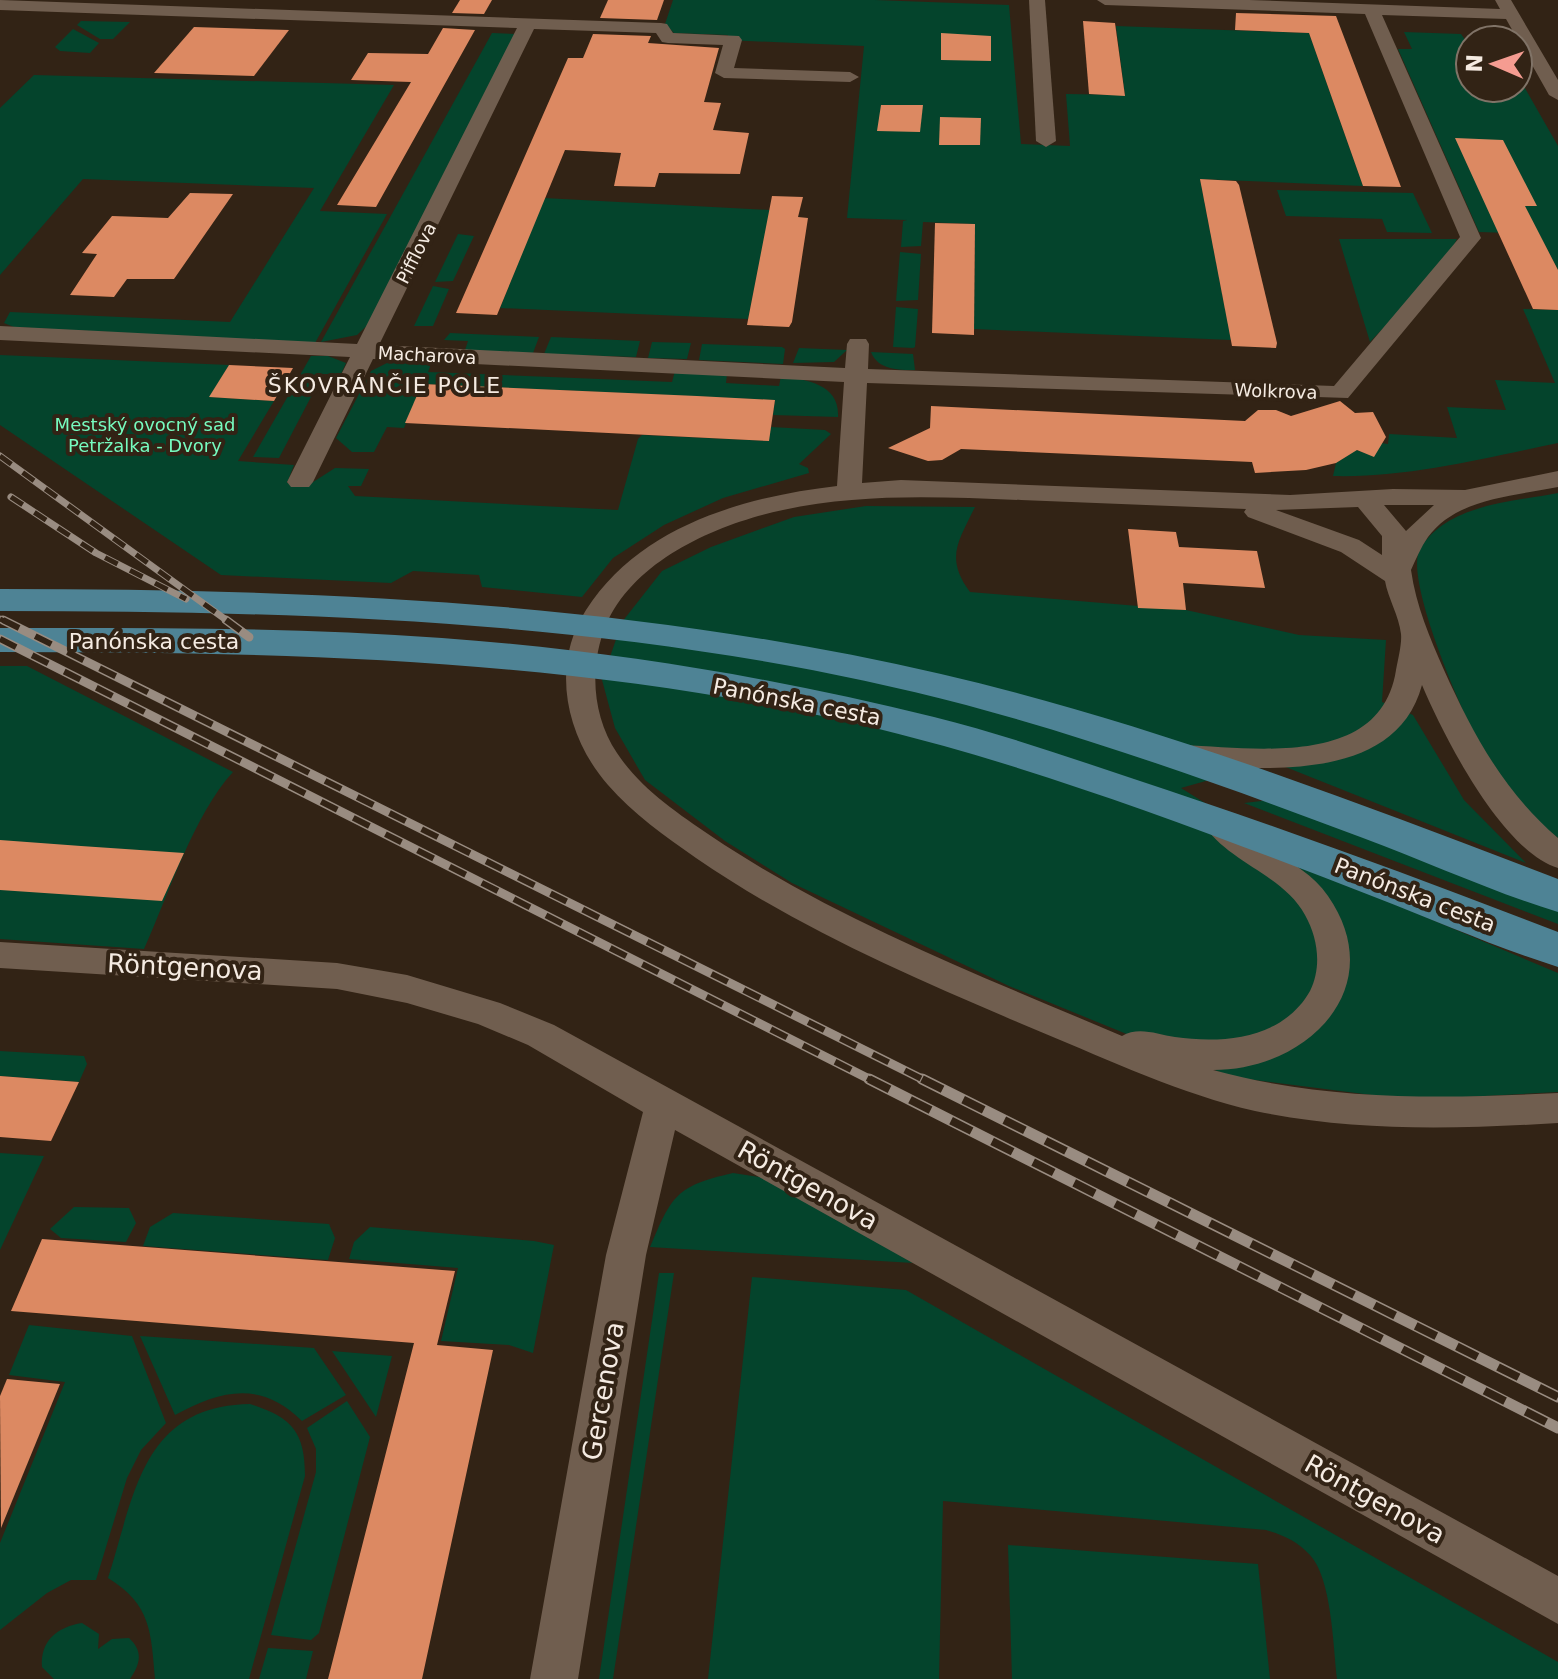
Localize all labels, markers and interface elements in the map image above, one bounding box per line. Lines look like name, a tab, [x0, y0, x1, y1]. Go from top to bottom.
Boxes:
north arrow	[1454, 24, 1534, 104]
text: N	[1462, 54, 1487, 73]
street label: Pifflova	[392, 219, 440, 287]
street label: Macharova	[377, 342, 477, 368]
district label: ŠKOVRÁNČIE POLE	[268, 373, 502, 398]
street label: Wolkrova	[1234, 379, 1318, 403]
park label: Mestský ovocný sad Petržalka - Dvory	[55, 414, 235, 456]
street label: Panónska cesta	[69, 629, 239, 654]
street label: Panónska cesta	[711, 673, 883, 731]
street label: Panónska cesta	[1331, 853, 1499, 937]
street label: Röntgenova	[106, 948, 264, 986]
street label: Röntgenova	[733, 1134, 883, 1236]
street label: Gercenova	[576, 1319, 630, 1463]
street label: Röntgenova	[1300, 1448, 1450, 1550]

